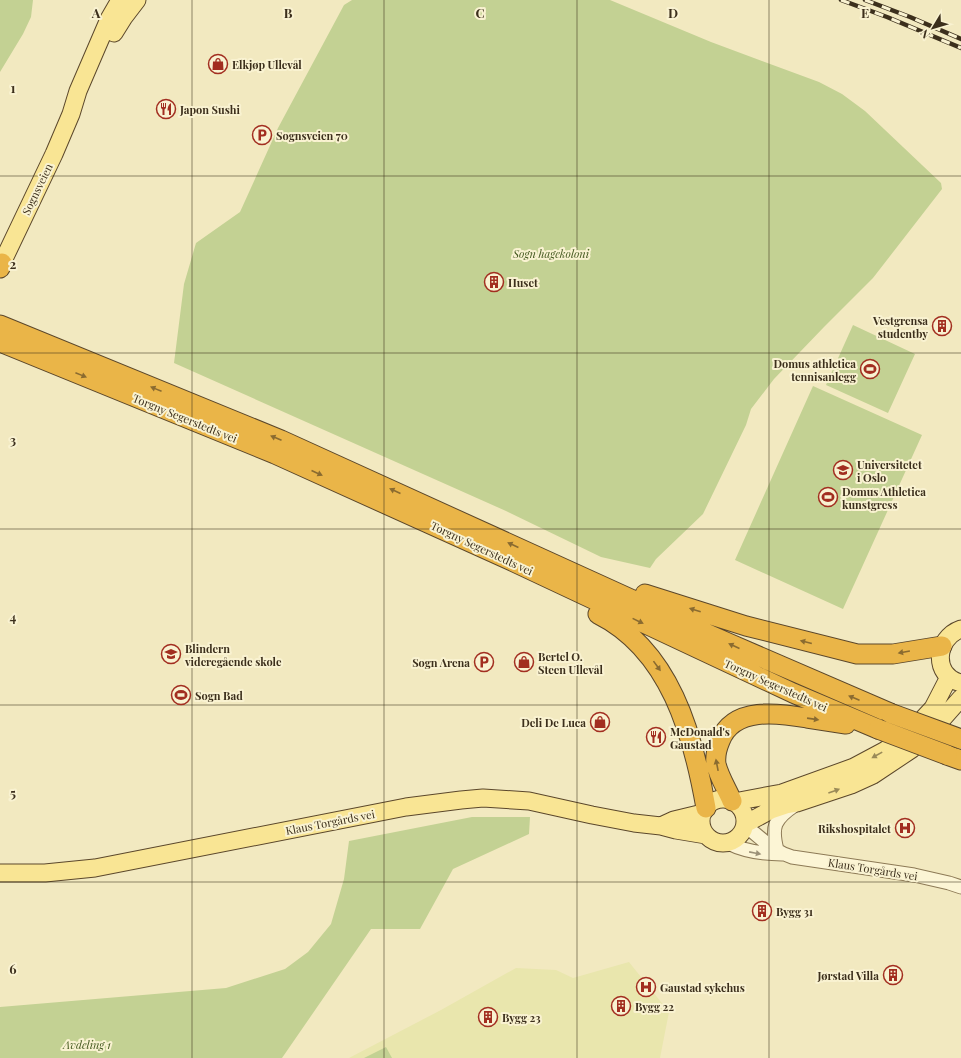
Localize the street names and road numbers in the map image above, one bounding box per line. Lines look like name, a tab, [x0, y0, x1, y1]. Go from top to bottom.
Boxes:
street label: Sognsveien	[18, 160, 56, 217]
street label: Torgny Segerstedts vei	[131, 390, 239, 446]
street label: Torgny Segerstedts vei	[428, 518, 536, 578]
street label: Torgny Segerstedts vei	[722, 656, 830, 714]
street label: Klaus Torgårds vei	[284, 806, 376, 838]
street label: Klaus Torgårds vei	[827, 855, 919, 883]

